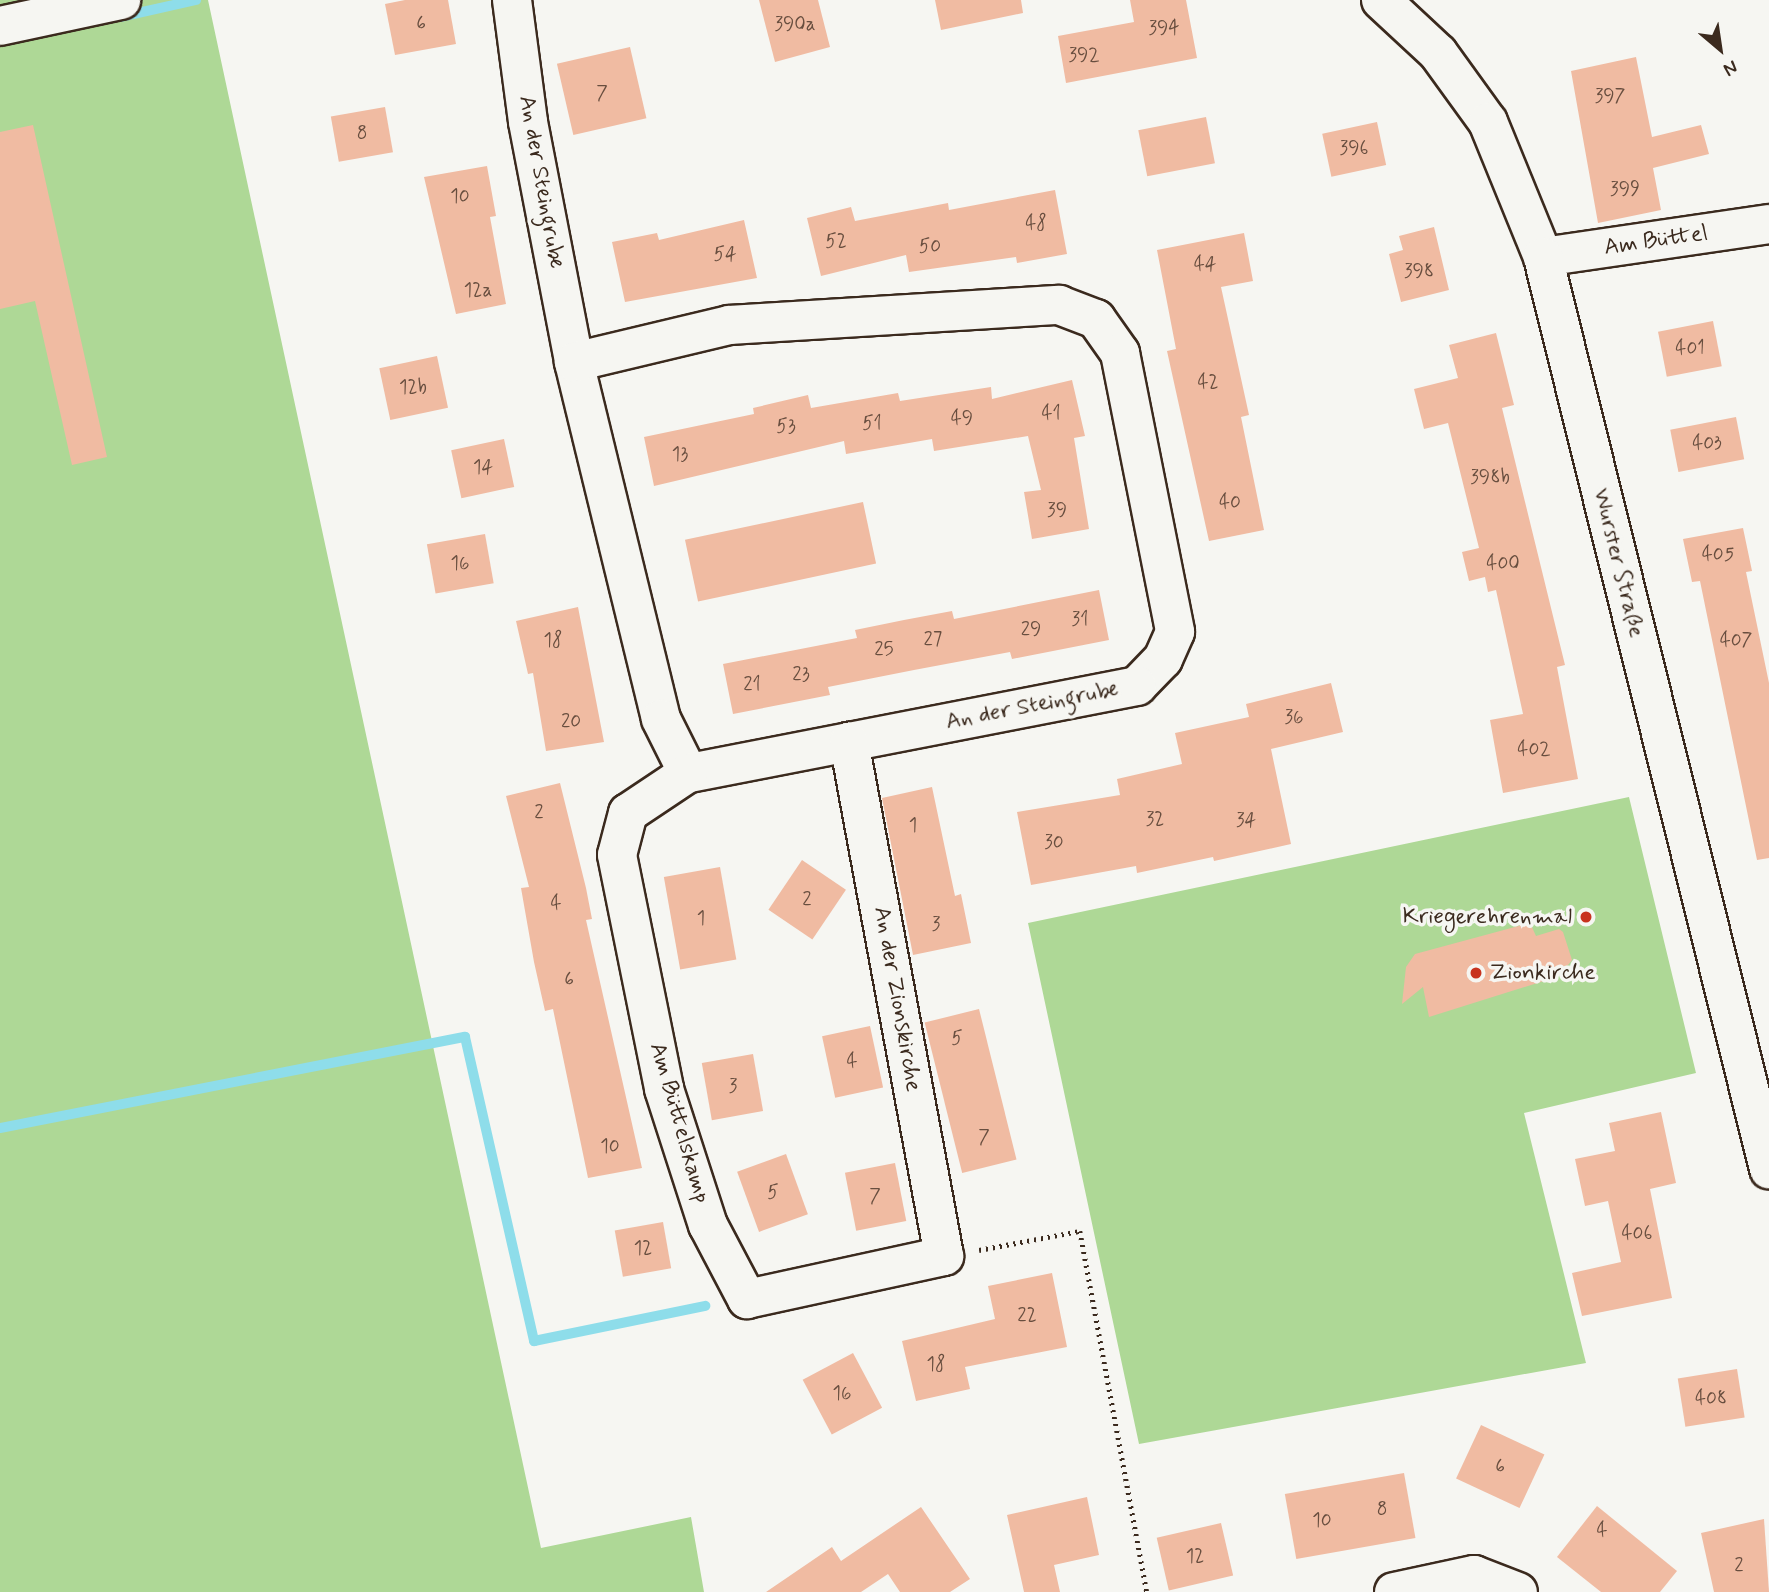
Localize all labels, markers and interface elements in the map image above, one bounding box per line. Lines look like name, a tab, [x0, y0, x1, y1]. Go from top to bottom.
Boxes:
house number: 6	[416, 13, 426, 35]
house number: 390a	[774, 14, 816, 36]
north arrow	[1685, 14, 1755, 84]
house number: 394	[1148, 18, 1180, 40]
house number: 392	[1068, 45, 1100, 67]
text: N	[1719, 54, 1742, 82]
house number: 7	[596, 83, 608, 105]
house number: 397	[1595, 86, 1625, 108]
street label: An der Steingrube	[512, 94, 570, 270]
house number: 8	[357, 123, 367, 145]
house number: 396	[1340, 138, 1368, 160]
house number: 399	[1610, 179, 1640, 201]
house number: 10	[450, 186, 470, 208]
house number: 48	[1025, 213, 1047, 235]
street label: Am Büttel	[1602, 220, 1710, 262]
house number: 52	[825, 231, 847, 253]
house number: 50	[919, 236, 941, 258]
house number: 54	[714, 244, 736, 266]
house number: 44	[1194, 254, 1216, 276]
house number: 398	[1404, 261, 1434, 283]
house number: 12a	[464, 280, 492, 302]
house number: 401	[1675, 338, 1705, 360]
house number: 42	[1197, 372, 1219, 394]
house number: 12b	[399, 377, 427, 399]
house number: 41	[1041, 403, 1061, 425]
house number: 49	[951, 408, 973, 430]
house number: 51	[862, 413, 882, 435]
house number: 53	[776, 416, 796, 438]
house number: 403	[1692, 433, 1722, 455]
house number: 13	[672, 444, 688, 466]
house number: 14	[473, 457, 493, 479]
house number: 398b	[1470, 467, 1510, 489]
street label: Wurster Straße	[1586, 486, 1650, 640]
house number: 40	[1219, 492, 1241, 514]
house number: 39	[1047, 500, 1067, 522]
house number: 405	[1702, 544, 1734, 566]
house number: 16	[451, 553, 469, 575]
house number: 400	[1486, 553, 1520, 575]
house number: 31	[1072, 609, 1088, 631]
house number: 29	[1021, 619, 1041, 641]
house number: 27	[924, 629, 942, 651]
house number: 18	[544, 630, 562, 652]
house number: 407	[1720, 630, 1752, 652]
house number: 25	[874, 639, 894, 661]
house number: 23	[792, 664, 810, 686]
house number: 21	[743, 674, 761, 696]
street label: An der Steingrube	[944, 676, 1120, 736]
house number: 36	[1284, 707, 1304, 729]
house number: 20	[561, 711, 581, 733]
house number: 402	[1517, 739, 1551, 761]
house number: 2	[534, 802, 544, 824]
house number: 32	[1146, 809, 1164, 831]
house number: 34	[1236, 810, 1256, 832]
house number: 1	[909, 815, 917, 837]
house number: 30	[1044, 832, 1064, 854]
house number: 2	[802, 889, 812, 911]
house number: 4	[550, 893, 562, 915]
place label: Kriegerehrenmal	[1403, 903, 1572, 931]
street label: An der Zionskirche	[867, 905, 927, 1093]
house number: 1	[697, 908, 705, 930]
marker: Kriegerehrenmal	[1578, 909, 1594, 925]
house number: 3	[932, 914, 940, 936]
place label: Zionkirche	[1490, 959, 1596, 987]
marker: Zionkirche	[1468, 965, 1484, 981]
house number: 6	[564, 969, 574, 991]
house number: 5	[951, 1028, 963, 1050]
street label: Am Büttelskamp	[643, 1039, 715, 1207]
house number: 4	[846, 1051, 858, 1073]
house number: 3	[729, 1076, 737, 1098]
house number: 7	[978, 1127, 990, 1149]
house number: 10	[600, 1136, 620, 1158]
house number: 5	[767, 1182, 779, 1204]
house number: 7	[869, 1186, 881, 1208]
house number: 406	[1622, 1223, 1652, 1245]
house number: 12	[634, 1238, 652, 1260]
house number: 22	[1017, 1305, 1037, 1327]
house number: 18	[927, 1354, 945, 1376]
house number: 16	[833, 1383, 851, 1405]
house number: 408	[1695, 1388, 1727, 1410]
house number: 6	[1495, 1456, 1505, 1478]
house number: 8	[1377, 1499, 1387, 1521]
house number: 10	[1312, 1510, 1332, 1532]
house number: 4	[1596, 1520, 1608, 1542]
house number: 12	[1186, 1546, 1204, 1568]
house number: 2	[1734, 1555, 1744, 1577]

